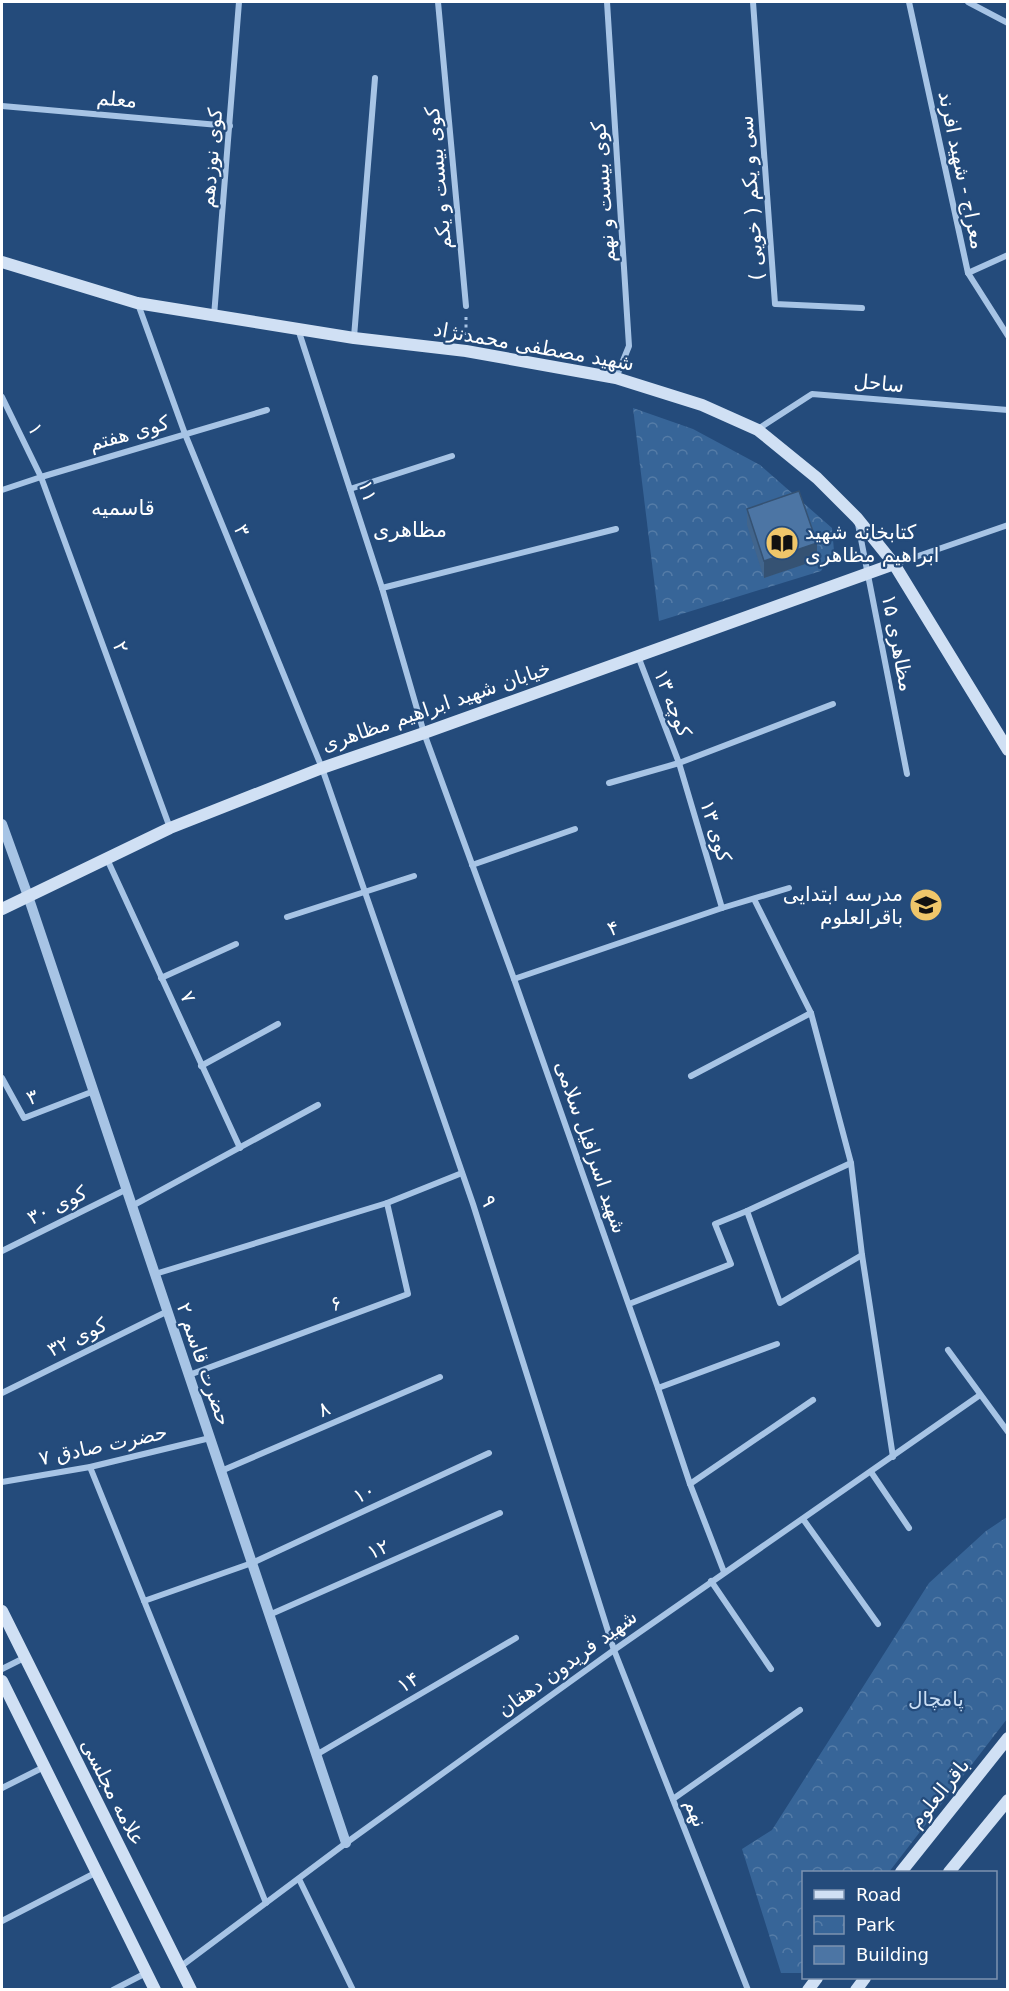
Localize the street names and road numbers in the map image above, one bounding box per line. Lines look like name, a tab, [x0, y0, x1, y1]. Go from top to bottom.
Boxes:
street label: معلم	[96, 85, 138, 113]
street label: معراج - شهید افرند	[934, 89, 990, 251]
street label: کوی بیست و یکم	[420, 105, 456, 250]
street label: کوی نوزدهم	[195, 107, 227, 209]
street label: سی و یکم ( خویی )	[733, 115, 769, 281]
street label: کوی بیست و نهم	[586, 120, 620, 263]
street label: شهید مصطفی محمدنژاد	[432, 317, 636, 375]
street label: ساحل	[853, 369, 905, 397]
street label: کوی هفتم	[86, 410, 172, 456]
street label: ۱	[23, 419, 49, 439]
street label: ۱۱	[353, 477, 383, 505]
street label: ۳	[229, 521, 255, 540]
street label: ۱۵ مظاهری	[877, 592, 919, 694]
street label: ۲	[108, 638, 134, 656]
street label: خیابان شهید ابراهیم مظاهری	[318, 656, 554, 756]
street label: کوچه ۱۳	[649, 666, 697, 741]
street label: کوی ۱۳	[695, 797, 737, 865]
street label: ۴	[604, 915, 622, 941]
street label: ۷	[175, 987, 201, 1007]
street label: شهید اسرافیل سلامی	[550, 1058, 632, 1236]
street label: ۳	[23, 1084, 41, 1110]
street label: کوی ۳۰	[23, 1180, 91, 1230]
street label: ۹	[476, 1192, 502, 1210]
street label: ۶	[327, 1290, 345, 1316]
street label: ۲ حضرت قاسم	[172, 1299, 236, 1429]
street label: کوی ۳۲	[43, 1312, 111, 1362]
street label: ۸	[314, 1396, 334, 1422]
street label: ۷ حضرت صادق	[37, 1420, 169, 1470]
street label: ۱۰	[349, 1478, 379, 1508]
street label: ۱۲	[363, 1534, 393, 1564]
street label: شهید فریدون دهقان	[493, 1604, 641, 1722]
street label: ۱۴	[393, 1666, 423, 1698]
street label: علامه مجلسی	[76, 1735, 150, 1849]
street label: باقرالعلوم	[904, 1753, 974, 1833]
street label: نهم	[680, 1795, 712, 1831]

